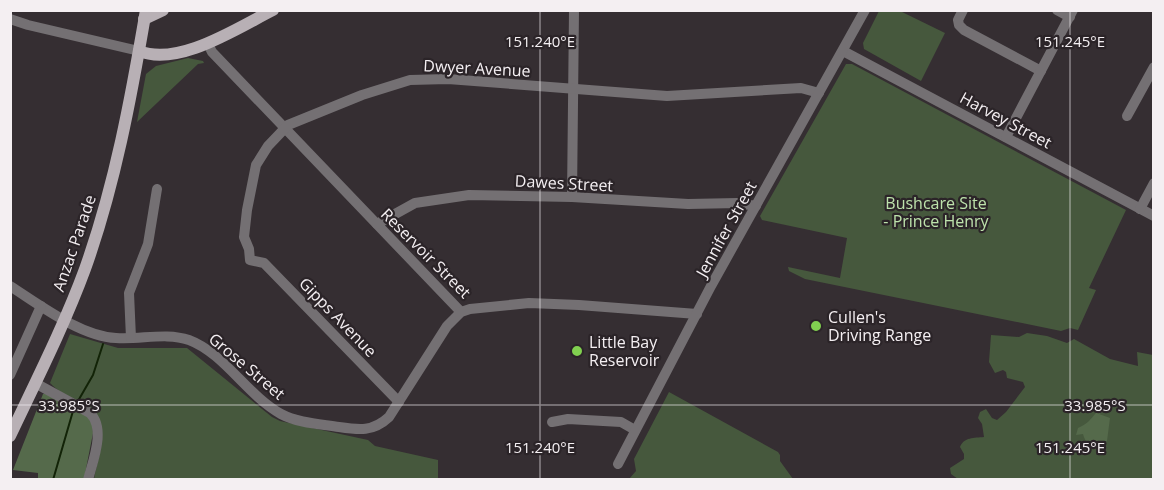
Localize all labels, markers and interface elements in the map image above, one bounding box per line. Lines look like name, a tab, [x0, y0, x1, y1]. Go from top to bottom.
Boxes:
text: 151.240°E	[505, 31, 575, 51]
text: 151.245°E	[1035, 31, 1105, 51]
street label: Dwyer Avenue	[423, 54, 531, 82]
street label: Harvey Street	[956, 87, 1056, 154]
street label: Dawes Street	[514, 169, 614, 197]
street label: Jennifer Street	[690, 177, 762, 283]
street label: Anzac Parade	[47, 192, 101, 294]
park label: Bushcare Site - Prince Henry	[883, 192, 990, 232]
street label: Reservoir Street	[376, 203, 476, 303]
street label: Gipps Avenue	[294, 272, 382, 362]
place label: Cullen's Driving Range	[828, 306, 931, 346]
marker: Cullen's Driving Range	[809, 319, 823, 333]
street label: Grose Street	[204, 328, 290, 405]
place label: Little Bay Reservoir	[589, 331, 660, 371]
marker: Little Bay Reservoir	[570, 344, 584, 358]
text: 33.985°S	[38, 395, 100, 415]
text: 33.985°S	[1064, 395, 1126, 415]
text: 151.240°E	[505, 437, 575, 457]
text: 151.245°E	[1035, 437, 1105, 457]

